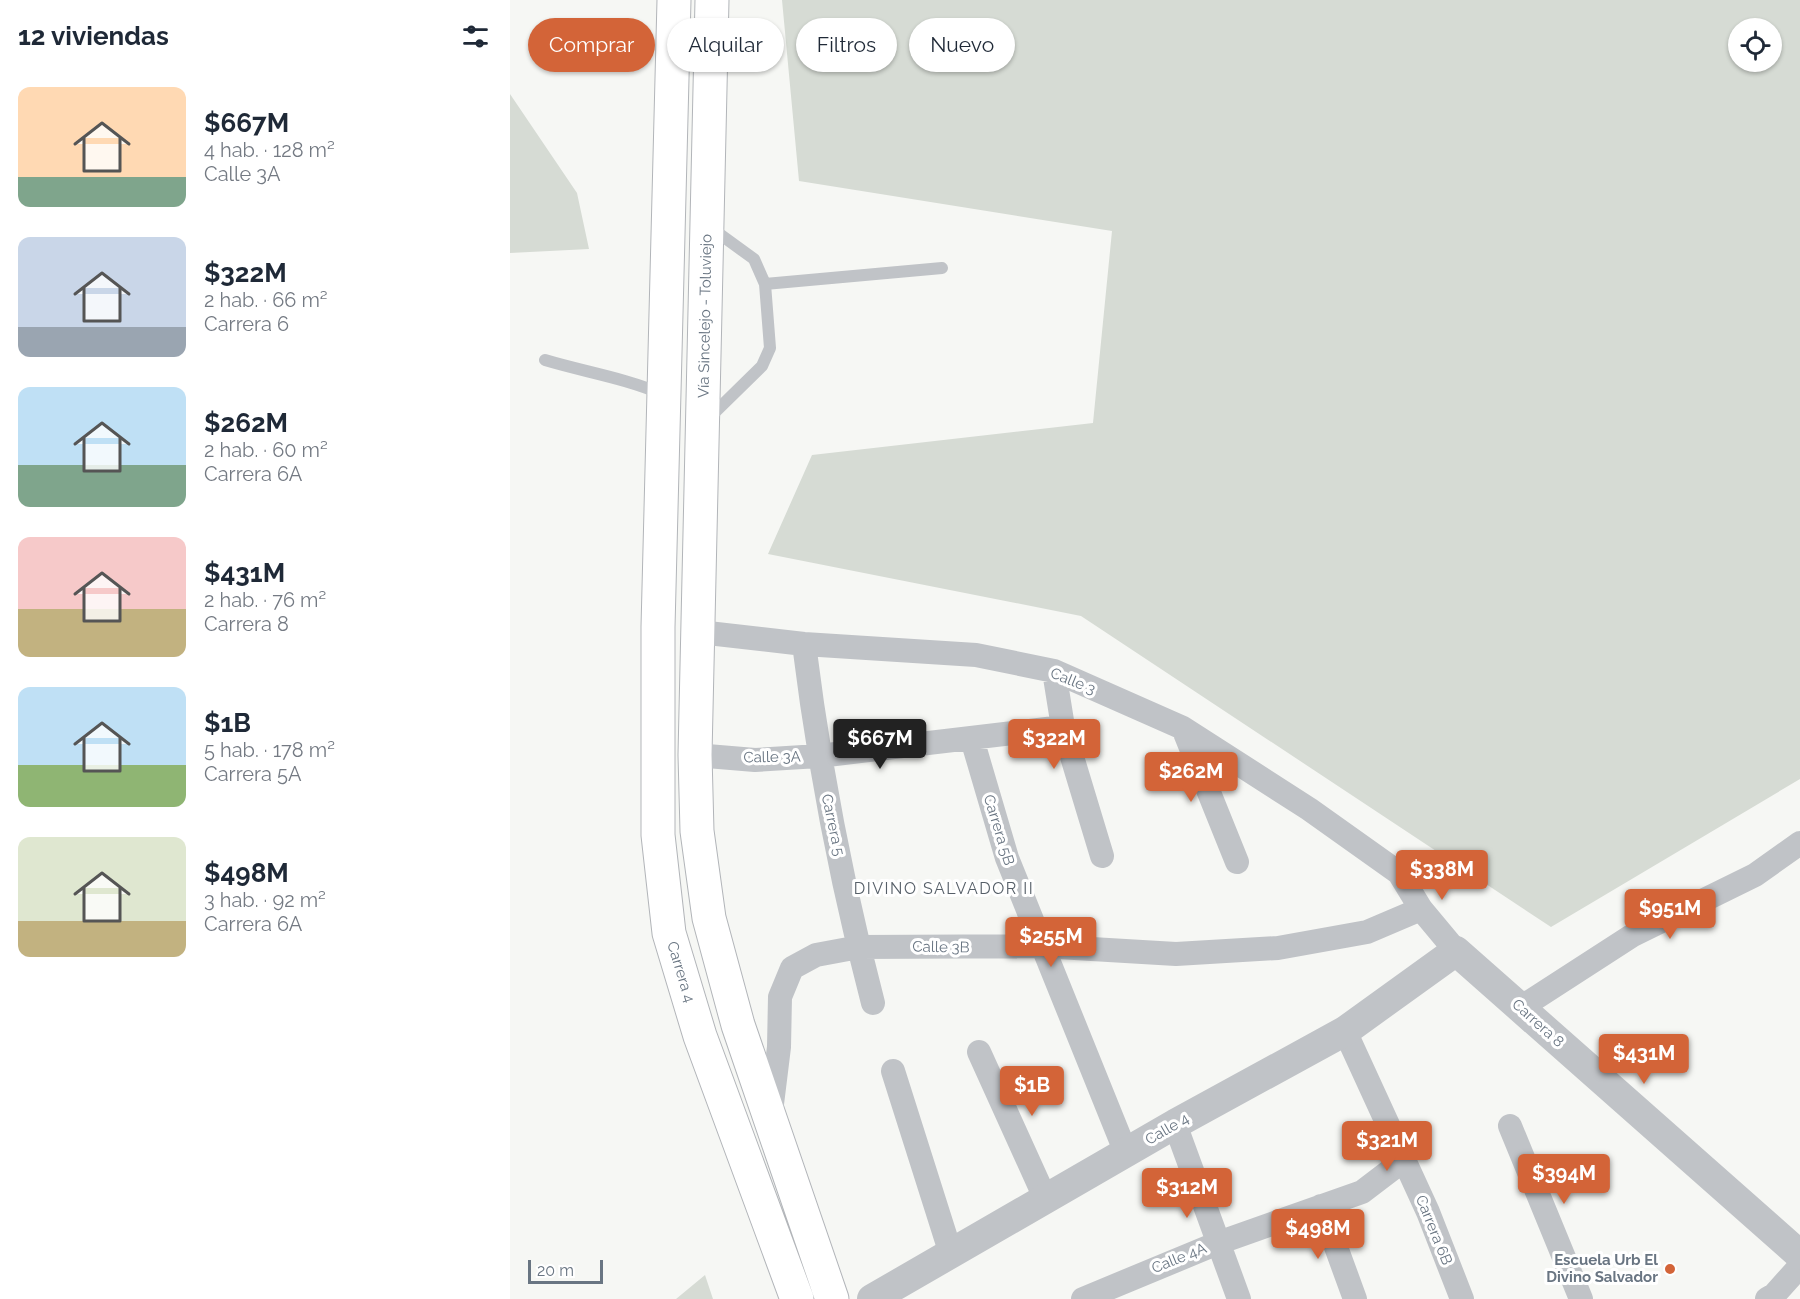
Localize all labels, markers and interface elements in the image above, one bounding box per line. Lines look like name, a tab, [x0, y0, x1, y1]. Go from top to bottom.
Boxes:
chip: Comprar	[528, 18, 655, 72]
chip: Alquilar	[667, 18, 784, 72]
chip: Filtros	[796, 18, 897, 72]
chip: Nuevo	[909, 18, 1015, 72]
map controls	[1728, 18, 1782, 72]
button: locate	[1728, 18, 1782, 72]
icon: filters	[459, 20, 492, 53]
text: 12 viviendas	[18, 21, 169, 51]
text: $667M	[204, 108, 289, 138]
icon: home	[66, 111, 138, 183]
text: 4 hab. · 128 m²	[204, 138, 335, 162]
text: Calle 3A	[204, 162, 281, 186]
street label: Vía Sincelejo - Toluviejo	[695, 234, 715, 398]
text: $322M	[204, 258, 287, 288]
icon: home	[66, 261, 138, 333]
text: 2 hab. · 66 m²	[204, 288, 328, 312]
text: Carrera 6	[204, 312, 289, 336]
text: $262M	[204, 408, 288, 438]
icon: home	[66, 411, 138, 483]
text: 2 hab. · 60 m²	[204, 438, 328, 462]
text: Carrera 6A	[204, 462, 302, 486]
text: $431M	[204, 558, 285, 588]
icon: home	[66, 561, 138, 633]
text: 2 hab. · 76 m²	[204, 588, 326, 612]
text: Carrera 8	[204, 612, 289, 636]
street label: Calle 3	[1048, 664, 1098, 698]
text: $1B	[204, 708, 251, 738]
icon: home	[66, 711, 138, 783]
pin: $667M	[838, 719, 922, 770]
pin: $322M	[1012, 719, 1096, 770]
text: $667M	[847, 726, 913, 750]
text: $322M	[1022, 726, 1086, 750]
text: 5 hab. · 178 m²	[204, 738, 335, 762]
street label: Calle 3A	[743, 748, 801, 766]
pin: $262M	[1149, 752, 1233, 803]
text: $262M	[1159, 759, 1223, 783]
text: Carrera 5A	[204, 762, 301, 786]
street label: Carrera 5	[818, 792, 848, 858]
street label: Carrera 5B	[980, 792, 1018, 868]
pin: $338M	[1400, 850, 1484, 901]
text: $338M	[1410, 857, 1474, 881]
text: $498M	[204, 858, 289, 888]
icon: home	[66, 861, 138, 933]
district label: DIVINO SALVADOR II	[854, 879, 1034, 898]
text: 3 hab. · 92 m²	[204, 888, 326, 912]
pin: $951M	[1628, 889, 1712, 940]
text: $951M	[1639, 896, 1701, 920]
text: Carrera 6A	[204, 912, 302, 936]
pin: $255M	[1009, 917, 1093, 968]
text: $255M	[1019, 924, 1083, 948]
street label: Calle 3B	[912, 938, 970, 956]
street label: Carrera 4	[663, 939, 699, 1005]
street label: Carrera 8	[1508, 995, 1568, 1051]
pin: $431M	[1602, 1034, 1686, 1085]
text: $431M	[1613, 1041, 1675, 1065]
pin: $1B	[1003, 1066, 1061, 1117]
text: $1B	[1014, 1073, 1050, 1097]
street label: Calle 4	[1142, 1109, 1192, 1149]
pin: $321M	[1345, 1121, 1429, 1172]
text: $321M	[1356, 1128, 1418, 1152]
pin: $394M	[1522, 1154, 1606, 1205]
text: $394M	[1532, 1161, 1596, 1185]
pin: $312M	[1145, 1168, 1229, 1219]
text: $312M	[1156, 1175, 1218, 1199]
street label: Carrera 6B	[1412, 1192, 1456, 1268]
pin: $498M	[1276, 1209, 1360, 1260]
text: $498M	[1285, 1216, 1351, 1240]
street label: Calle 4A	[1149, 1239, 1209, 1277]
place label: Escuela Urb El Divino Salvador	[1546, 1251, 1658, 1286]
scale bar	[528, 1257, 603, 1284]
text: 20 m	[537, 1261, 574, 1280]
marker: Escuela Urb El Divino Salvador	[1663, 1262, 1677, 1276]

